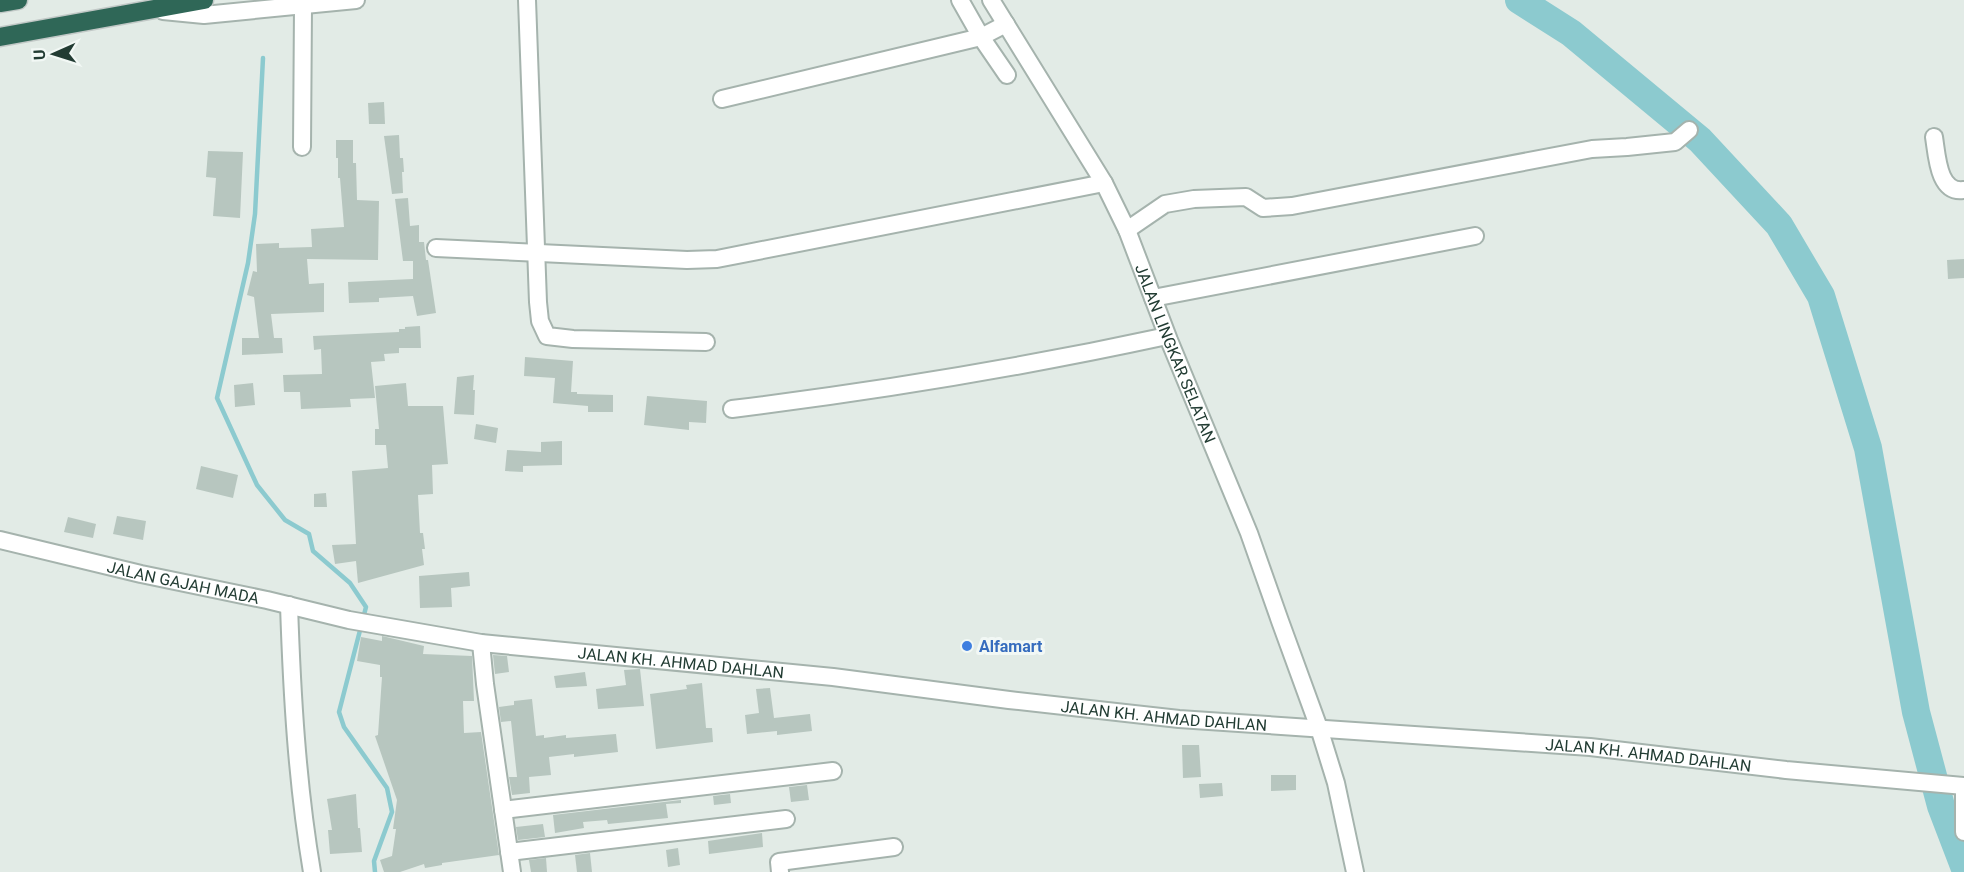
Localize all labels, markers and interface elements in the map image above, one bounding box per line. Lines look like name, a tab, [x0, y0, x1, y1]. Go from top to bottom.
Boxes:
north arrow	[24, 24, 84, 84]
text: U	[30, 49, 49, 61]
street label: JALAN LINGKAR SELATAN	[1131, 261, 1220, 446]
street label: JALAN GAJAH MADA	[105, 557, 261, 608]
place label: Alfamart	[979, 637, 1043, 656]
marker: Alfamart	[960, 639, 974, 653]
street label: JALAN KH. AHMAD DAHLAN	[577, 643, 785, 682]
street label: JALAN KH. AHMAD DAHLAN	[1060, 697, 1268, 735]
street label: JALAN KH. AHMAD DAHLAN	[1545, 735, 1752, 776]

